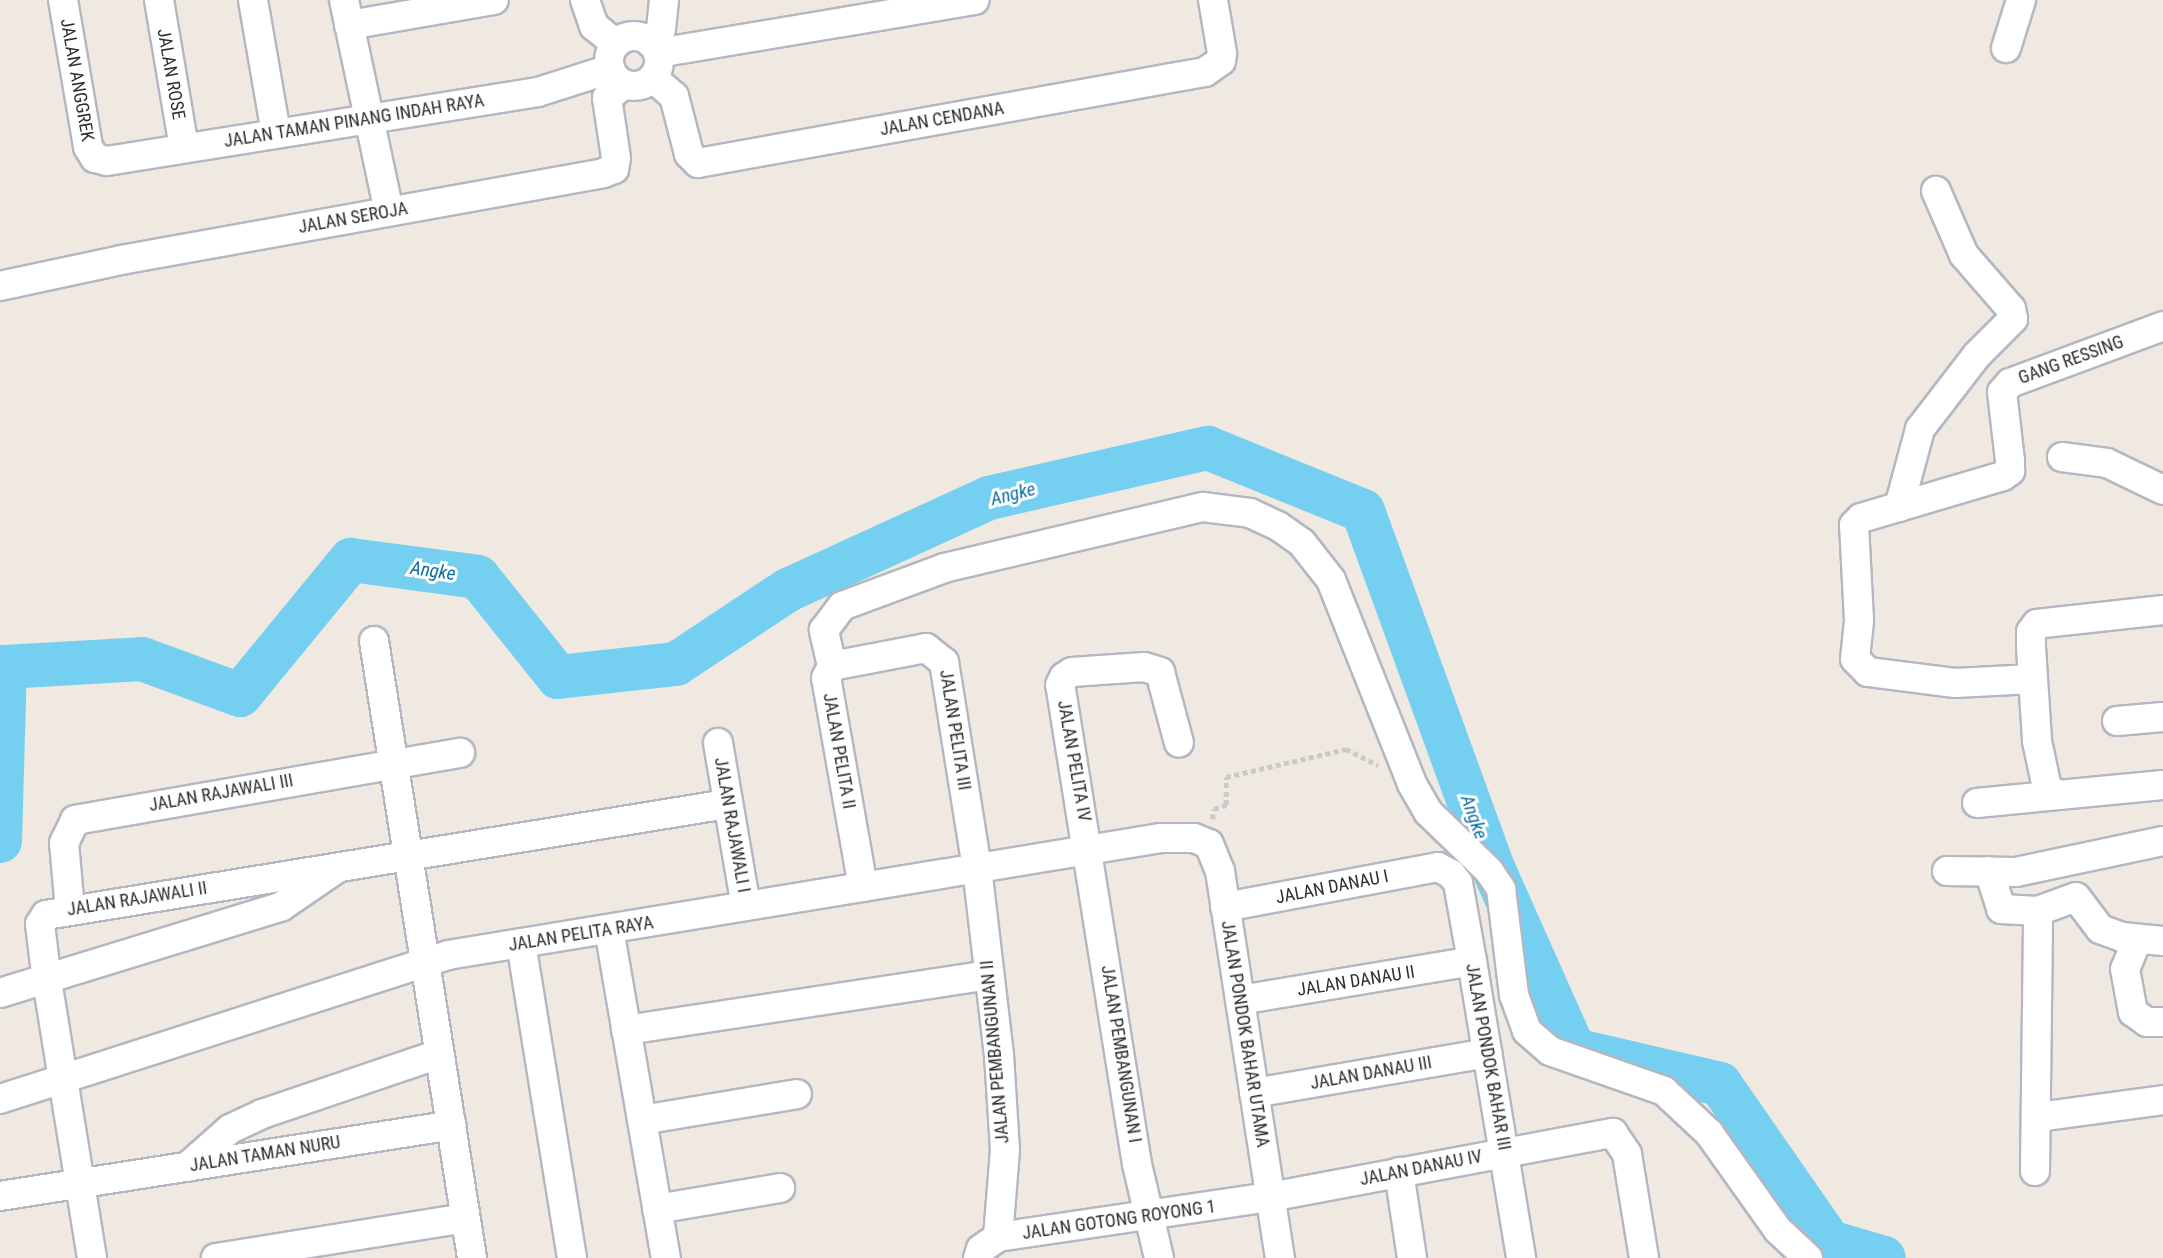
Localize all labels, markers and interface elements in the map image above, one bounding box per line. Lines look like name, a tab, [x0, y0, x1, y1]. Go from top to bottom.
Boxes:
street label: JALAN ANGGREK	[56, 17, 98, 143]
street label: JALAN ROSE	[152, 27, 190, 121]
street label: JALAN TAMAN PINANG INDAH RAYA	[222, 90, 486, 152]
street label: JALAN CENDANA	[878, 97, 1006, 141]
street label: JALAN SEROJA	[297, 198, 409, 238]
street label: GANG RESSING	[2015, 331, 2127, 389]
water label: Angke	[988, 477, 1038, 511]
water label: Angke	[409, 557, 457, 585]
street label: JALAN PELITA III	[935, 668, 975, 792]
street label: JALAN PELITA II	[818, 691, 860, 811]
street label: JALAN PELITA IV	[1053, 699, 1095, 823]
street label: JALAN RAJAWALI I	[709, 756, 755, 894]
street label: JALAN RAJAWALI III	[147, 770, 295, 816]
water label: Angke	[1456, 792, 1492, 842]
street label: JALAN DANAU I	[1274, 866, 1390, 908]
street label: JALAN RAJAWALI II	[65, 877, 209, 921]
street label: JALAN PELITA RAYA	[507, 912, 655, 956]
street label: JALAN PONDOK BAHAR UTAMA	[1216, 919, 1274, 1149]
street label: JALAN PEMBANGUNAN II	[976, 959, 1014, 1145]
street label: JALAN DANAU II	[1296, 961, 1416, 1001]
street label: JALAN PONDOK BAHAR III	[1461, 962, 1515, 1152]
street label: JALAN PEMBANGUNAN I	[1096, 964, 1146, 1144]
street label: JALAN DANAU III	[1309, 1052, 1433, 1094]
street label: JALAN TAMAN NURU	[188, 1131, 342, 1177]
street label: JALAN DANAU IV	[1358, 1146, 1484, 1190]
street label: JALAN GOTONG ROYONG 1	[1021, 1196, 1217, 1244]

